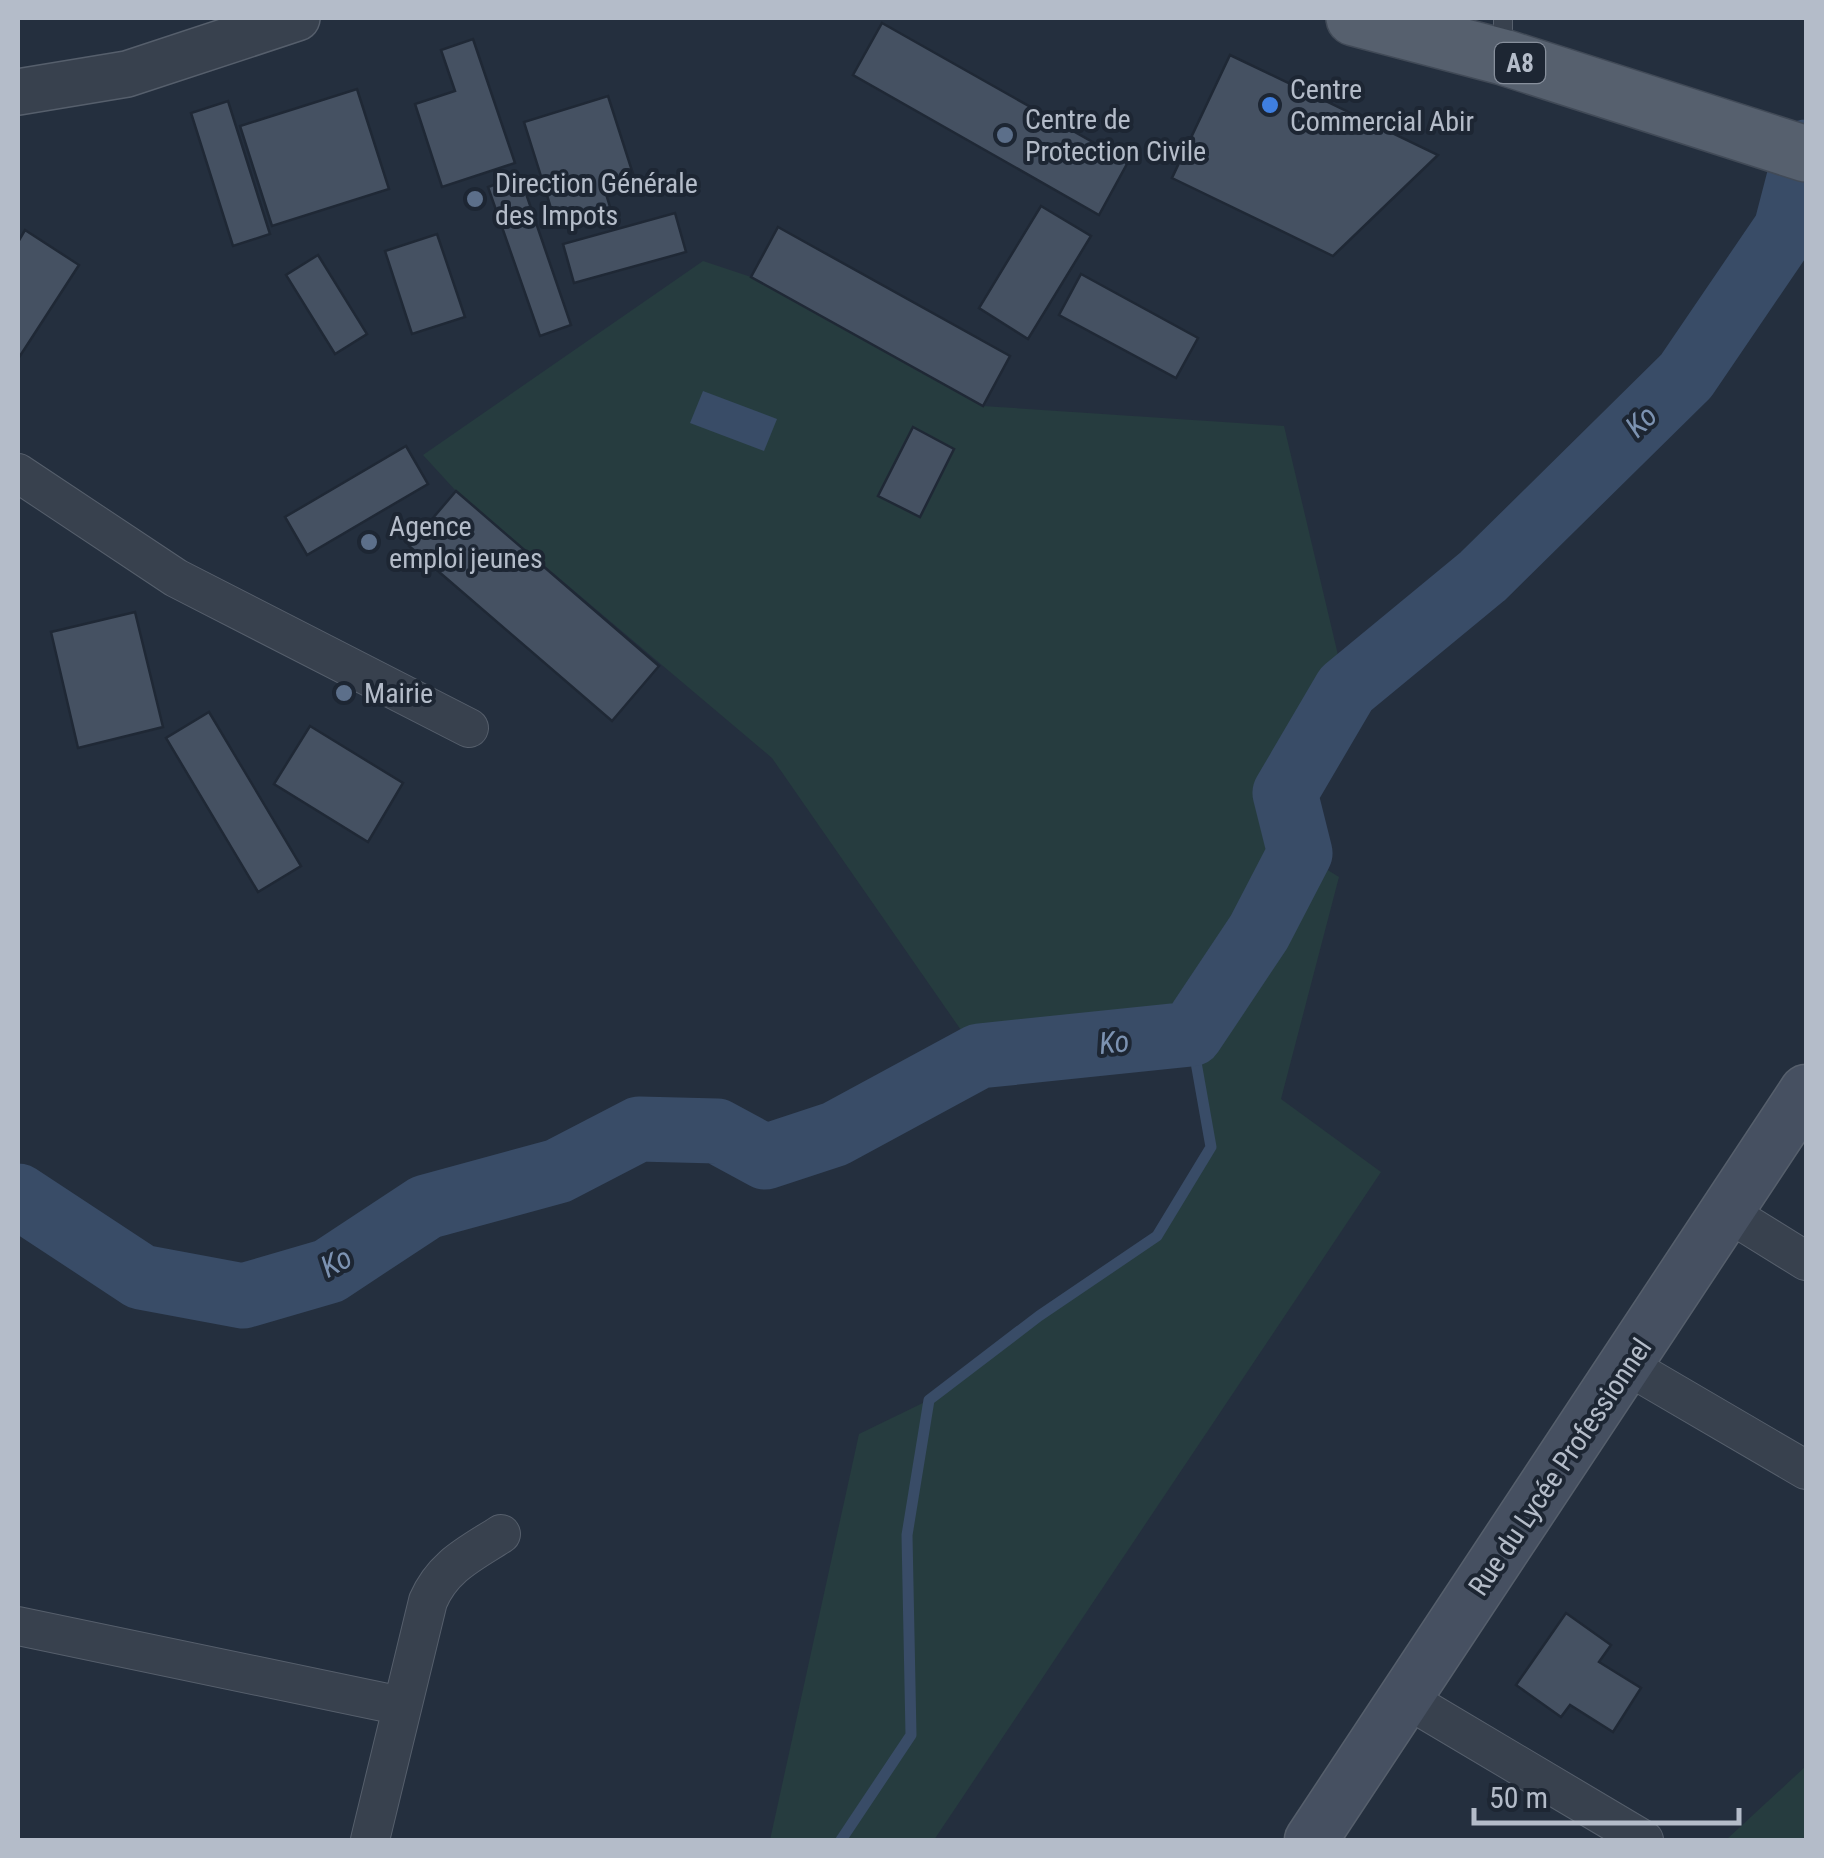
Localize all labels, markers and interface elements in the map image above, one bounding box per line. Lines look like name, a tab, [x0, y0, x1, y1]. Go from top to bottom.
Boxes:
road number: A8	[1495, 43, 1545, 83]
place label: Centre Commercial Abir	[1290, 73, 1474, 138]
marker: Centre Commercial Abir	[1259, 94, 1281, 116]
place label: Centre de Protection Civile	[1025, 103, 1206, 168]
marker: Centre de Protection Civile	[994, 124, 1016, 146]
place label: Direction Générale des Impots	[495, 167, 698, 232]
marker: Direction Générale des Impots	[464, 188, 486, 210]
water label: Ko	[1618, 398, 1664, 444]
place label: Agence emploi jeunes	[389, 510, 543, 575]
marker: Agence emploi jeunes	[358, 531, 380, 553]
place label: Mairie	[364, 677, 433, 710]
marker: Mairie	[333, 682, 355, 704]
water label: Ko	[1097, 1023, 1131, 1061]
water label: Ko	[315, 1239, 357, 1285]
street label: Rue du Lycée Professionnel	[1462, 1332, 1658, 1602]
scale bar	[1474, 1763, 1739, 1825]
text: 50 m	[1489, 1780, 1548, 1815]

